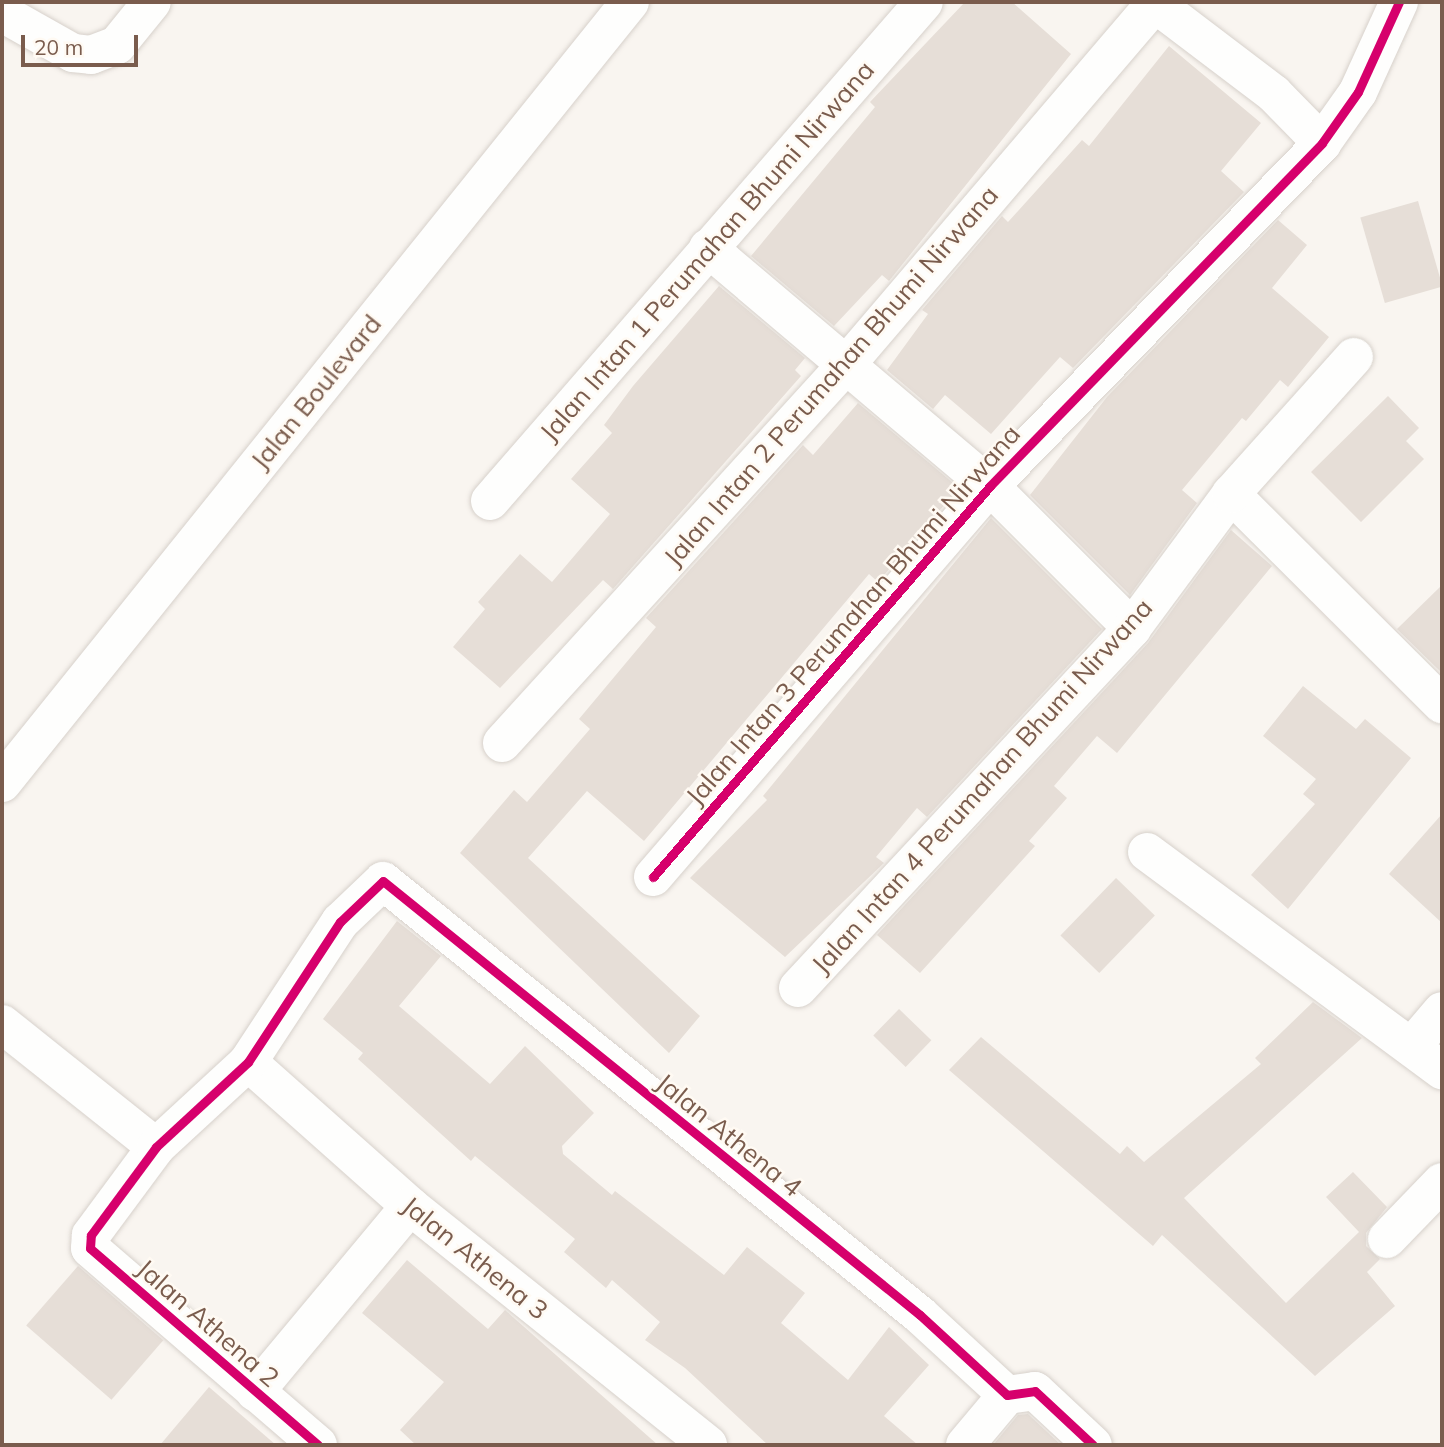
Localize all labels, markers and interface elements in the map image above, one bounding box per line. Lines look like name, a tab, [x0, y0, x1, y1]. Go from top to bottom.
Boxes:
scale bar	[24, 21, 142, 65]
text: 20 m	[34, 34, 83, 60]
street label: Jalan Intan 1 Perumahan Bhumi Nirwana	[533, 55, 881, 447]
street label: Jalan Intan 2 Perumahan Bhumi Nirwana	[657, 180, 1005, 572]
street label: Jalan Boulevard	[244, 308, 388, 476]
street label: Jalan Intan 3 Perumahan Bhumi Nirwana	[679, 419, 1027, 811]
street label: Jalan Intan 4 Perumahan Bhumi Nirwana	[805, 592, 1159, 980]
street label: Jalan Athena 4	[650, 1067, 808, 1203]
street label: Jalan Athena 3	[396, 1190, 554, 1326]
street label: Jalan Athena 2	[130, 1253, 286, 1393]

